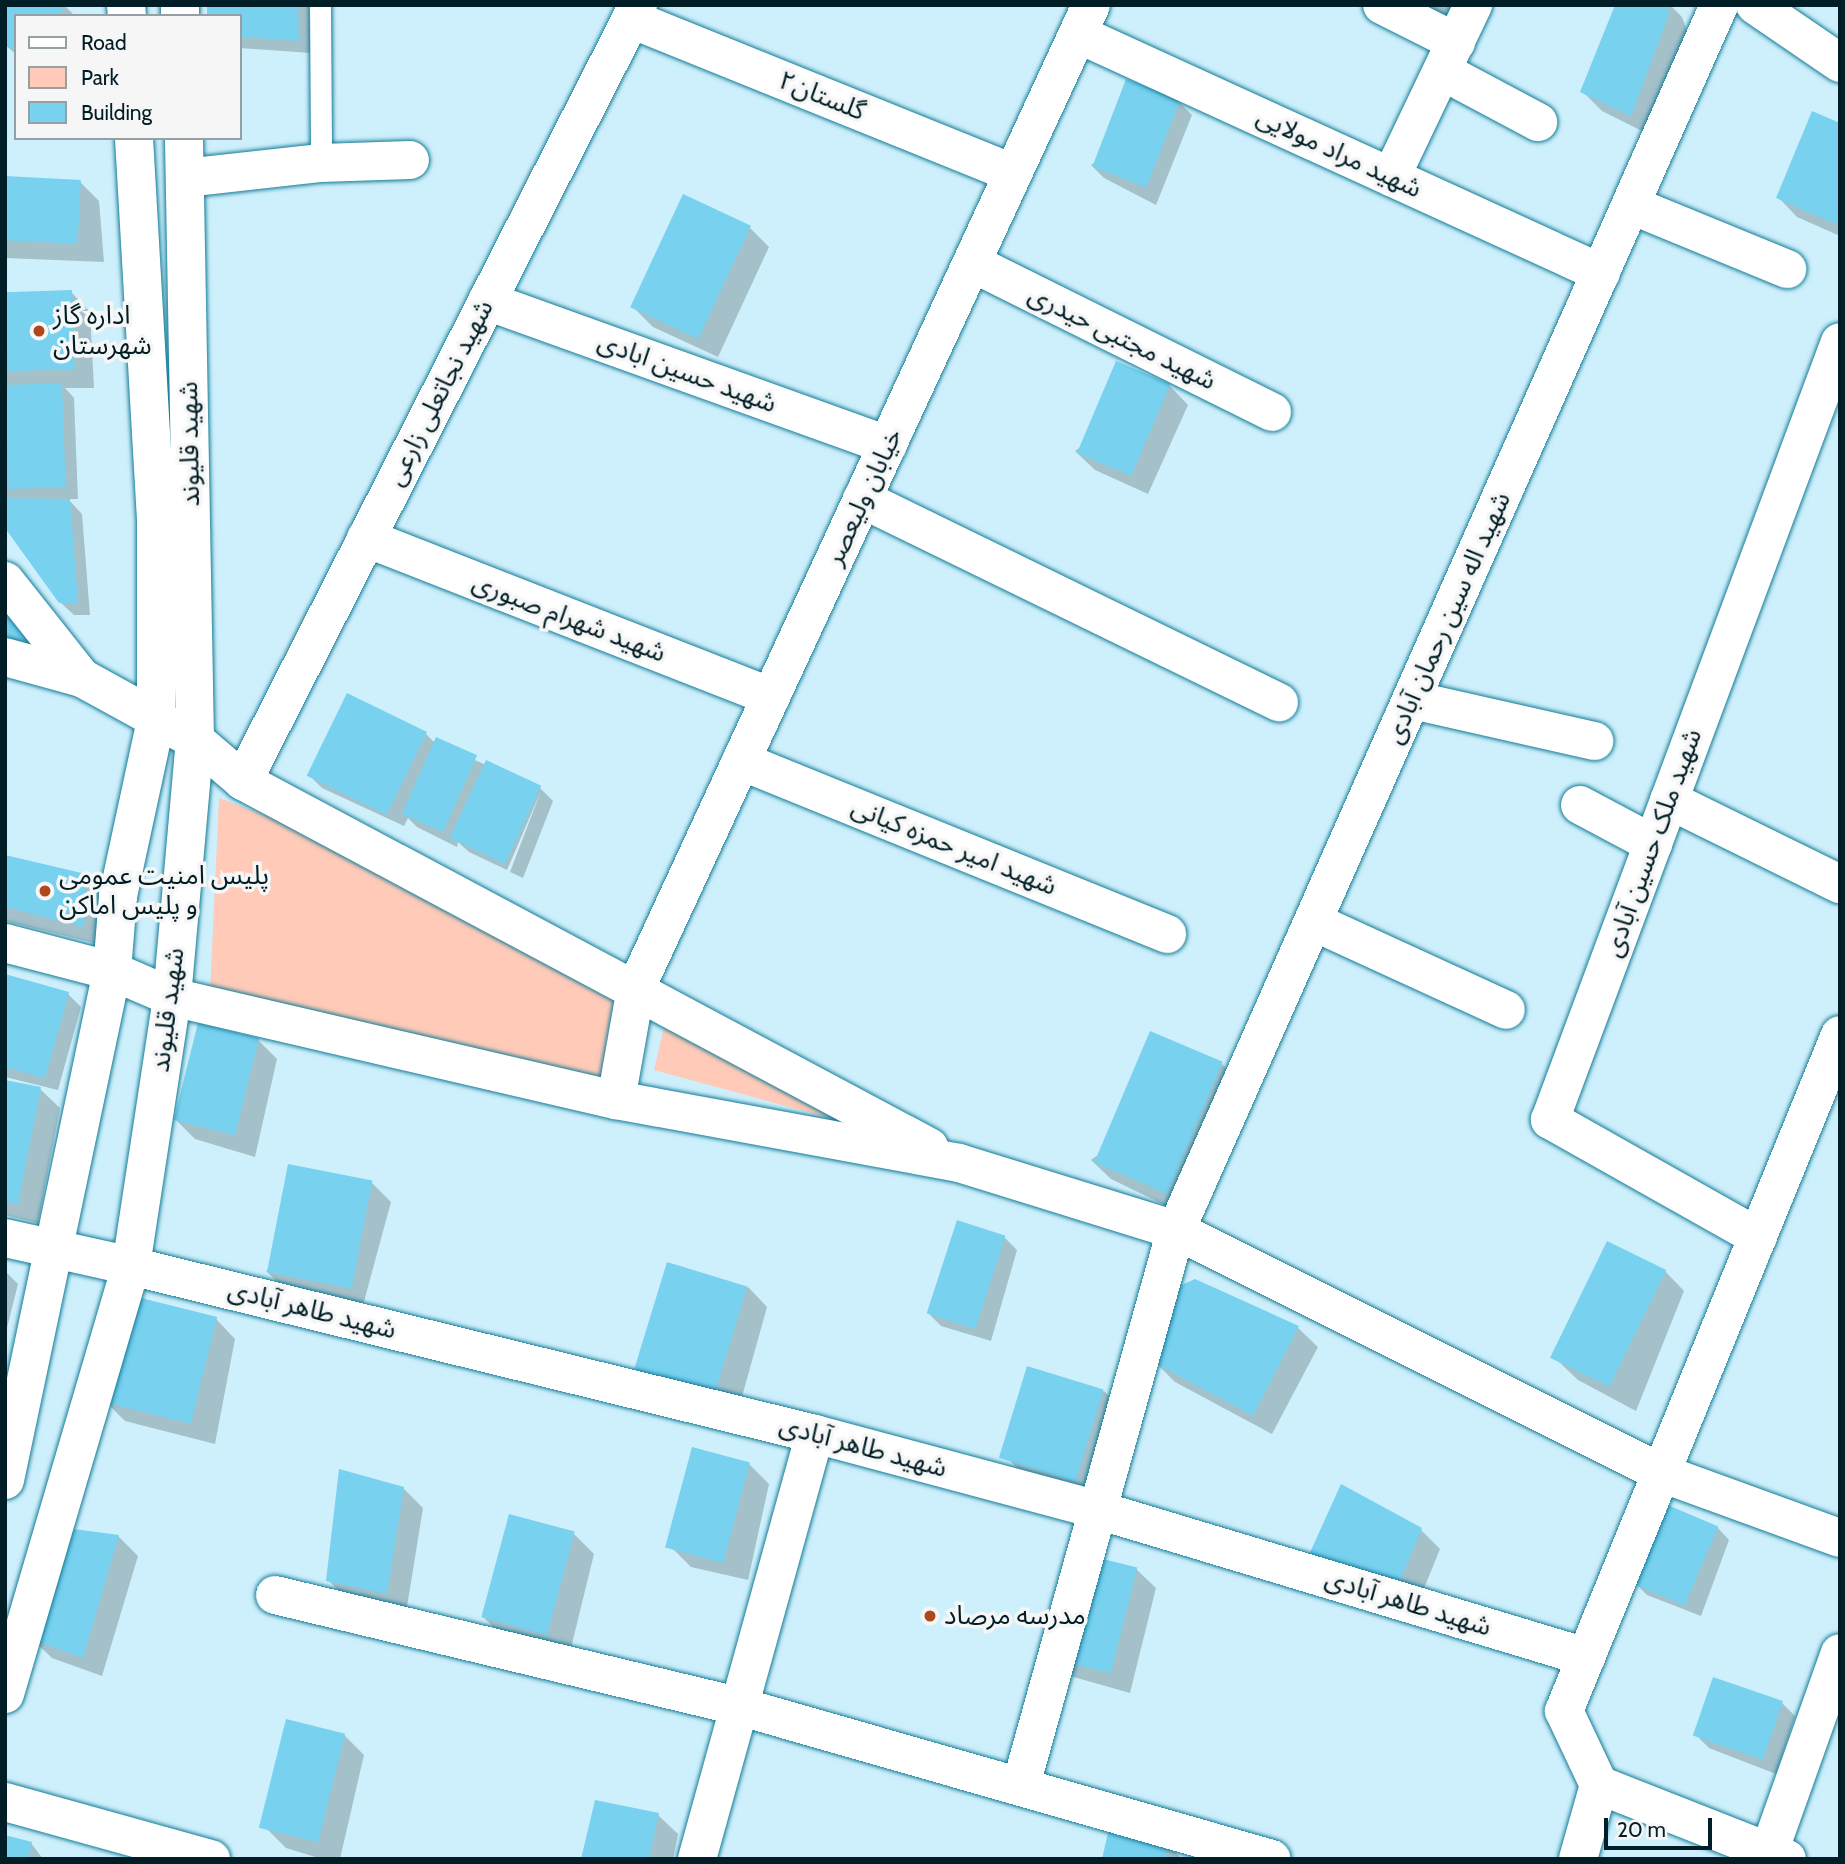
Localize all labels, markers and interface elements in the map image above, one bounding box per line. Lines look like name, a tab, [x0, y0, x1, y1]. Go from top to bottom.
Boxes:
legend	[14, 14, 242, 140]
text: Road	[81, 30, 127, 55]
text: Park	[81, 65, 119, 90]
street label: گلستان۲	[774, 65, 870, 127]
text: Building	[81, 100, 152, 125]
street label: شهید مراد مولایی	[1251, 101, 1427, 205]
street label: شهید مجتبی حیدری	[1023, 279, 1221, 397]
street label: شهید نجاتعلی زارعی	[380, 295, 500, 491]
place label: اداره گاز شهرستان	[53, 300, 152, 362]
marker: اداره گاز شهرستان	[31, 323, 47, 339]
street label: شهید حسین ابادی	[593, 326, 781, 420]
street label: شهید قلیوند	[173, 381, 207, 507]
street label: خیابان ولیعصر	[819, 424, 909, 570]
street label: شهید اله سین رحمان آبادی	[1378, 487, 1518, 749]
street label: شهید شهرام صبوری	[468, 567, 670, 669]
street label: شهید ملک حسین آبادی	[1597, 725, 1709, 961]
street label: شهید امیر حمزه کیانی	[847, 792, 1061, 902]
place label: پلیس امنیت عمومی و پلیس اماکن	[59, 860, 269, 922]
marker: پلیس امنیت عمومی و پلیس اماکن	[37, 883, 53, 899]
street label: شهید قلیوند	[145, 946, 191, 1074]
street label: شهید طاهر آبادی	[225, 1274, 399, 1346]
street label: شهید طاهر آبادی	[776, 1410, 950, 1484]
street label: شهید طاهر آبادی	[1321, 1563, 1495, 1643]
place label: مدرسه مرصاد	[944, 1600, 1086, 1632]
marker: مدرسه مرصاد	[922, 1608, 938, 1624]
scale bar	[1607, 1804, 1716, 1848]
text: 20 m	[1617, 1817, 1666, 1842]

